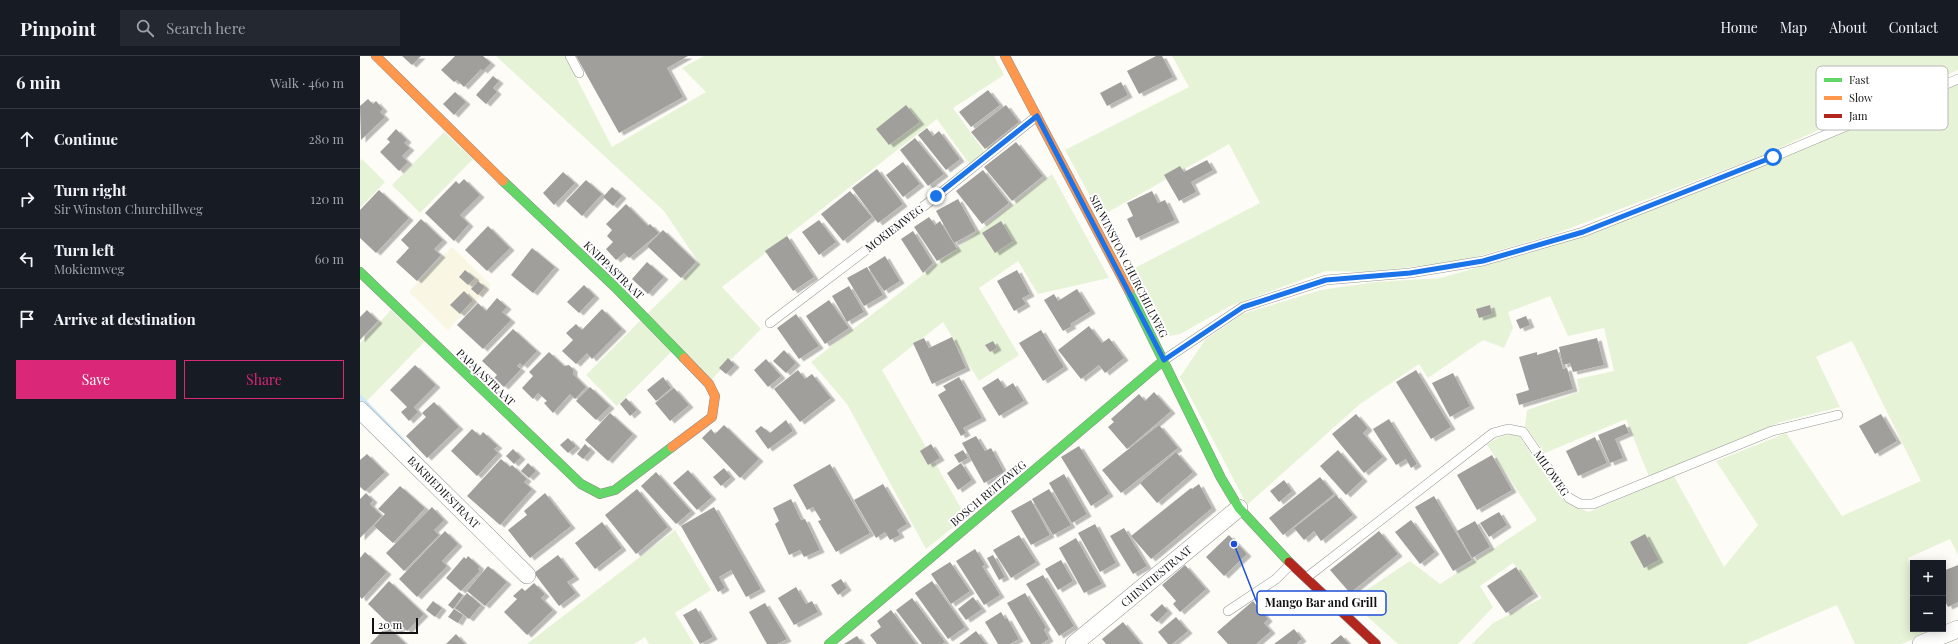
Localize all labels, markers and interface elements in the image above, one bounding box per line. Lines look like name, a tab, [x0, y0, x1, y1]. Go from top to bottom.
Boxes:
search box	[120, 10, 400, 46]
text: Pinpoint	[20, 15, 96, 41]
icon: search	[134, 17, 156, 39]
text: Search here	[166, 18, 246, 38]
text: Home	[1720, 18, 1758, 37]
text: Map	[1780, 18, 1807, 37]
text: About	[1829, 18, 1867, 37]
text: Contact	[1889, 18, 1938, 37]
legend	[1816, 66, 1948, 130]
text: 6 min	[16, 71, 61, 93]
text: Fast	[1849, 72, 1869, 87]
text: Walk · 460 m	[270, 74, 344, 91]
text: Slow	[1849, 90, 1873, 105]
text: Jam	[1848, 108, 1868, 123]
icon: ahead	[16, 128, 38, 150]
text: Continue	[54, 129, 118, 149]
text: 280 m	[308, 130, 344, 147]
route start	[1764, 148, 1782, 166]
text: Turn right	[54, 180, 127, 200]
route end	[927, 187, 945, 205]
icon: right	[16, 188, 38, 210]
text: 120 m	[310, 190, 344, 207]
street label: SIR WINSTON CHURCHILLWEG	[1086, 192, 1172, 340]
text: Sir Winston Churchillweg	[54, 200, 203, 217]
street label: MOKIEMWEG	[862, 201, 926, 255]
street label: KNIPPASTRAAT	[581, 237, 647, 303]
text: Turn left	[54, 240, 115, 260]
icon: left	[16, 248, 38, 270]
text: 60 m	[315, 250, 344, 267]
text: Mokiemweg	[54, 260, 124, 277]
icon: arrive	[16, 308, 38, 330]
text: Arrive at destination	[54, 309, 196, 329]
street label: PAPAJASTRAAT	[453, 345, 519, 409]
button: Save	[16, 360, 176, 399]
button: Share	[184, 360, 344, 399]
street label: MILOWEG	[1531, 447, 1573, 499]
street label: BAKRIEDIESTRAAT	[405, 453, 484, 532]
street label: BOSCH REITZWEG	[947, 457, 1029, 529]
street label: CHINITIESTRAAT	[1117, 542, 1195, 610]
map controls	[1910, 560, 1946, 632]
button: +	[1910, 560, 1946, 596]
callout: Mango Bar and Grill	[1257, 591, 1386, 615]
text: Mango Bar and Grill	[1265, 594, 1377, 610]
button: −	[1910, 596, 1946, 632]
scale bar	[372, 616, 418, 635]
text: 20 m	[378, 617, 402, 632]

